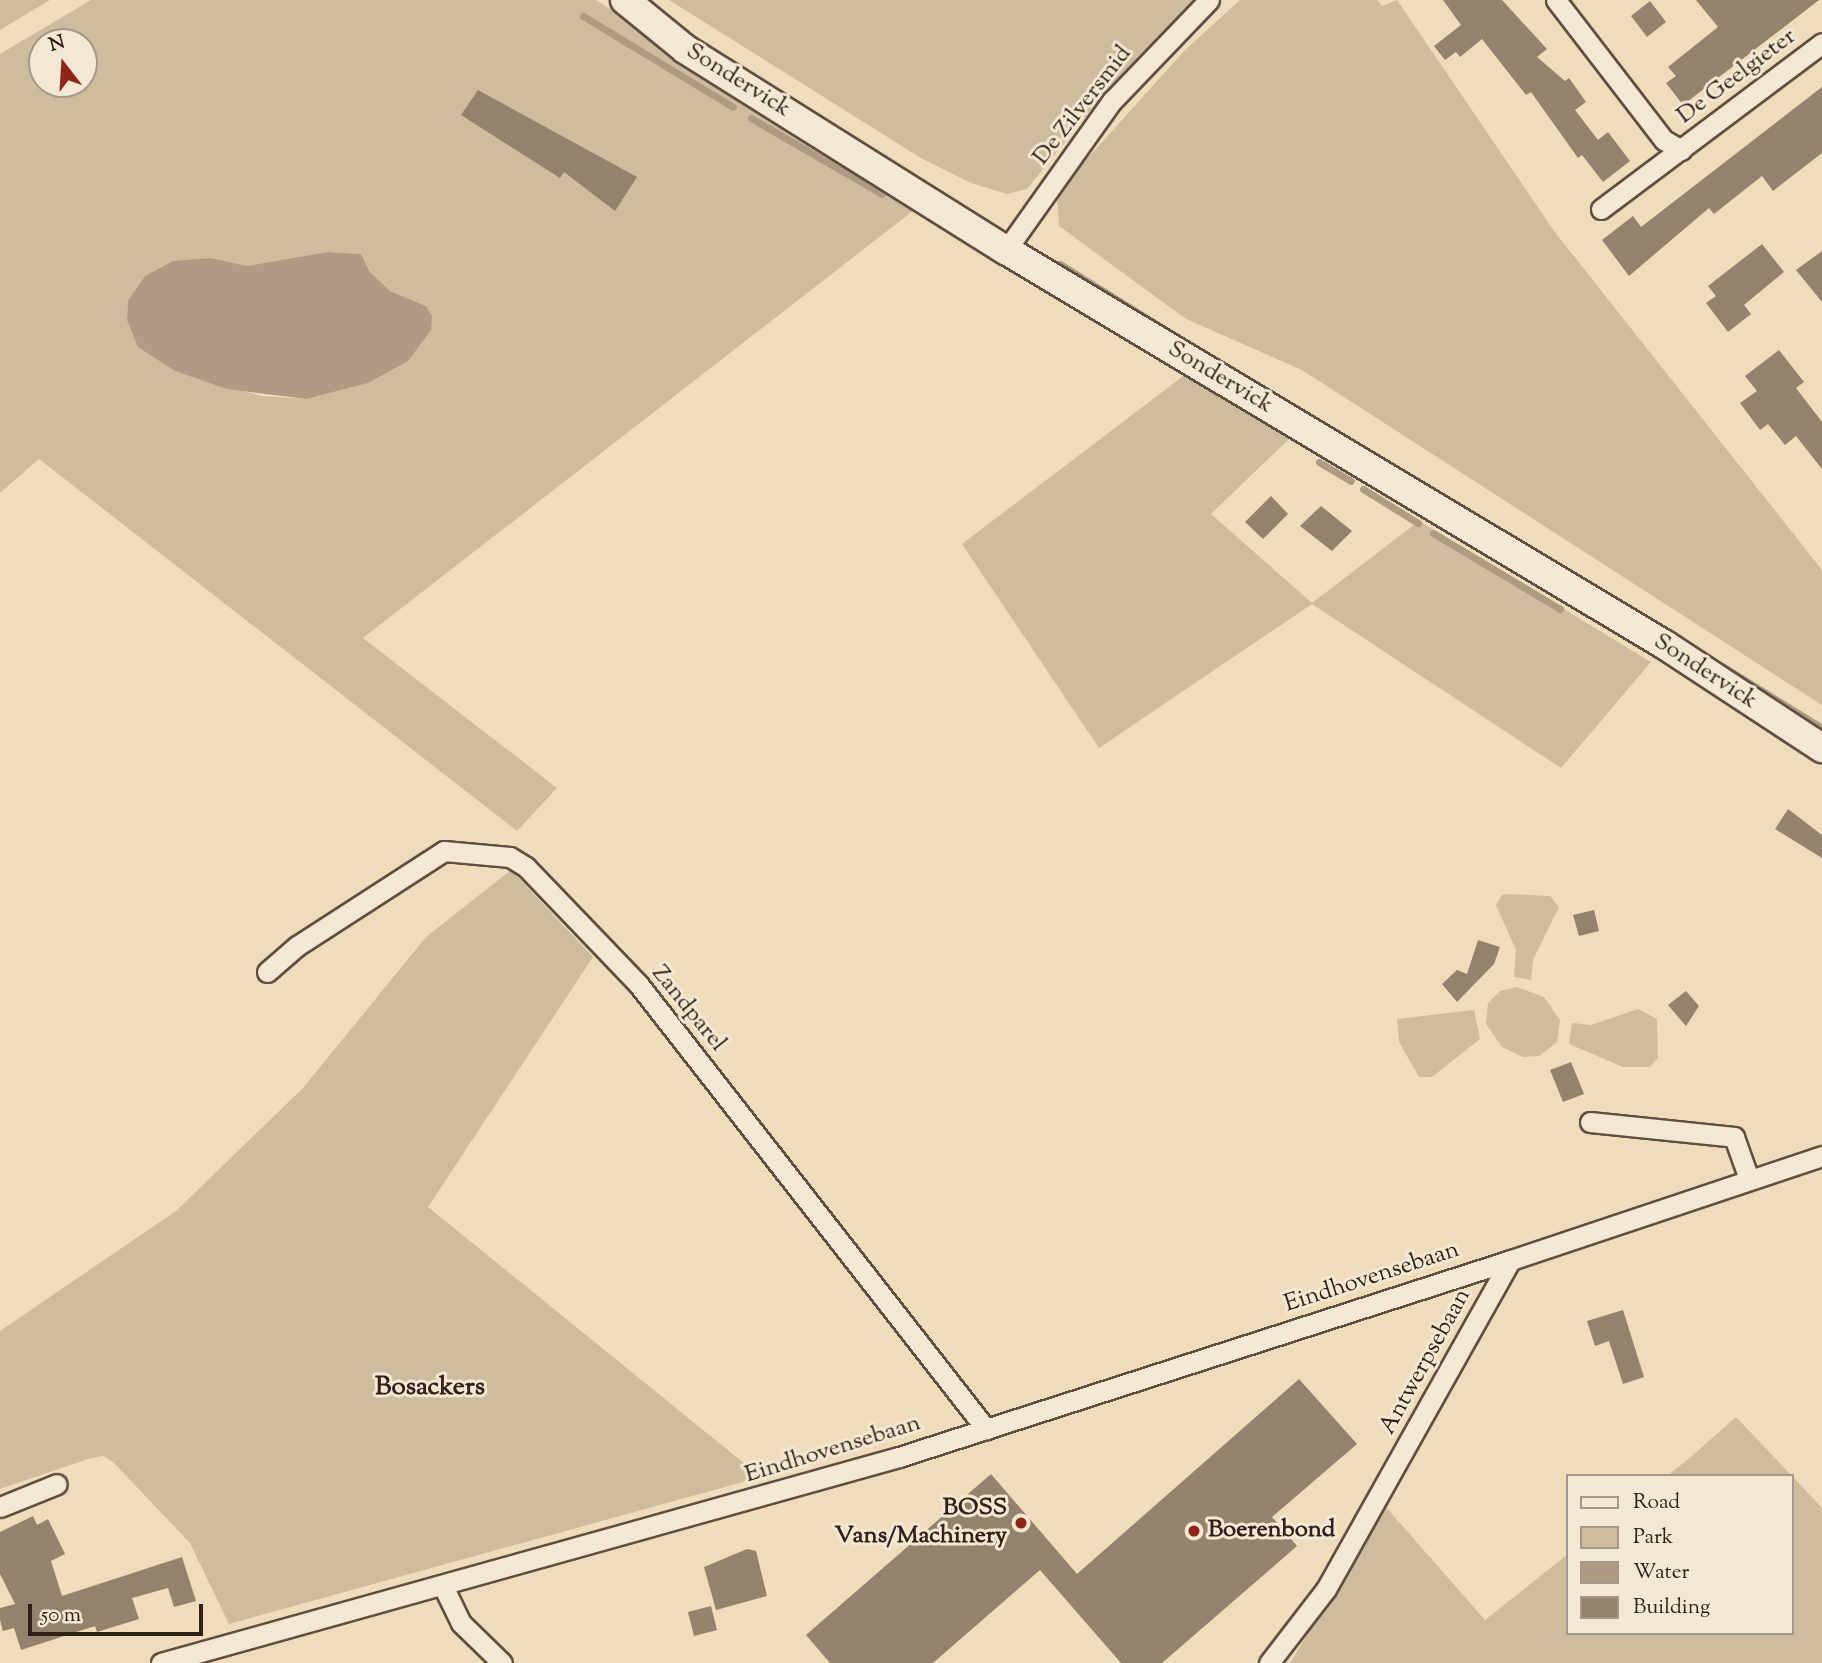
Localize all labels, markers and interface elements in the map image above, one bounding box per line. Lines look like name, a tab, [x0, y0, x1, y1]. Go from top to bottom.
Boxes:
street label: De Geelgieter	[1672, 23, 1802, 131]
north arrow	[28, 28, 98, 98]
text: N	[46, 29, 68, 59]
street label: Sondervick	[680, 38, 796, 124]
street label: De Zilversmid	[1027, 41, 1139, 171]
street label: Sondervick	[1162, 335, 1278, 421]
street label: Sondervick	[1648, 628, 1762, 716]
street label: Zandparel	[645, 960, 731, 1058]
street label: Eindhovensebaan	[1281, 1236, 1463, 1320]
street label: Antwerpsebaan	[1374, 1284, 1478, 1440]
district label: Bosackers	[375, 1372, 485, 1404]
street label: Eindhovensebaan	[742, 1410, 924, 1490]
legend	[1566, 1474, 1794, 1635]
text: Road	[1633, 1488, 1680, 1518]
place label: BOSS Vans/Machinery	[835, 1495, 1007, 1551]
marker: BOSS Vans/Machinery	[1013, 1515, 1029, 1531]
place label: Boerenbond	[1208, 1517, 1335, 1545]
marker: Boerenbond	[1186, 1523, 1202, 1539]
text: Park	[1633, 1523, 1673, 1553]
text: Water	[1633, 1558, 1689, 1588]
scale bar	[32, 1590, 206, 1634]
text: Building	[1633, 1593, 1710, 1623]
text: 50 m	[41, 1601, 81, 1631]

